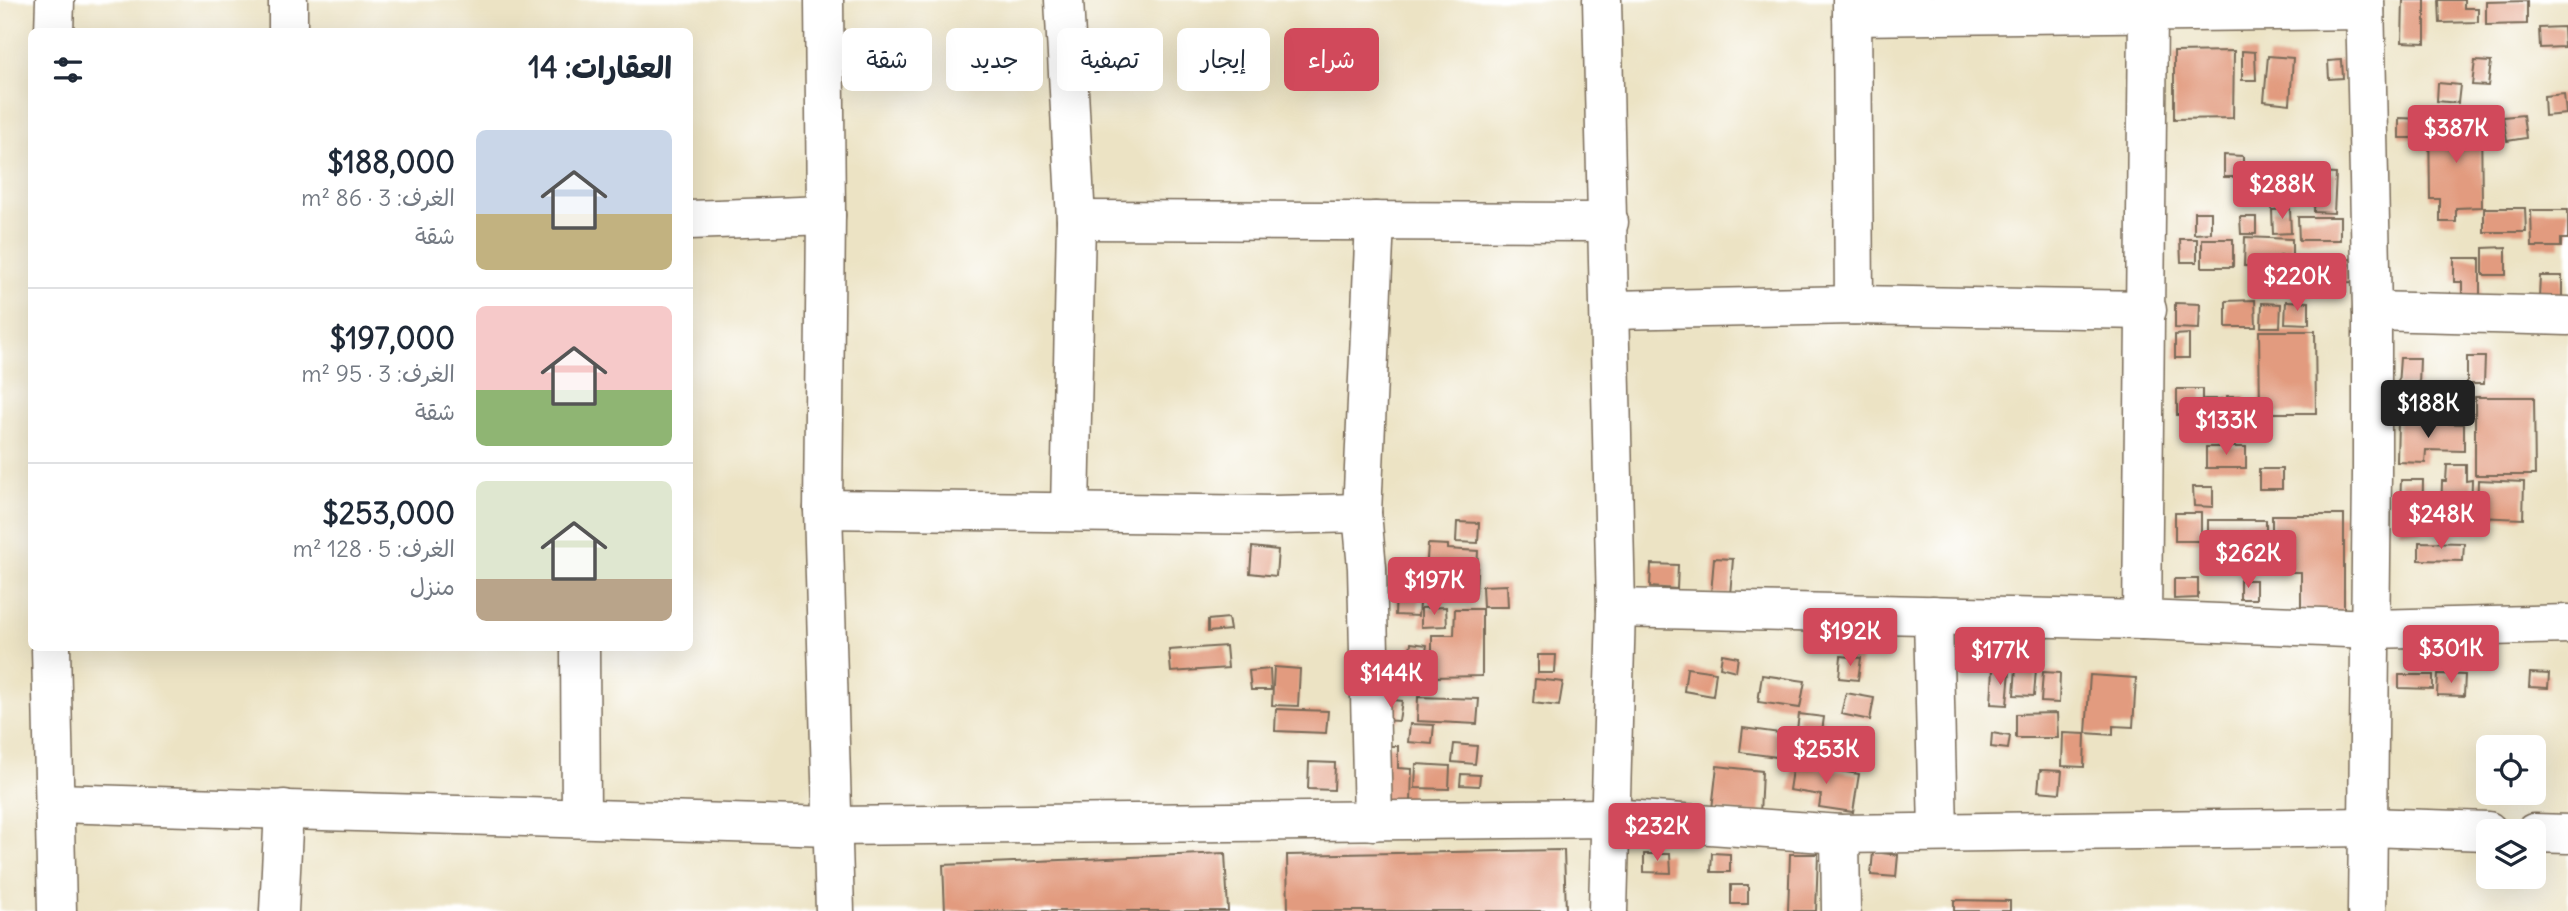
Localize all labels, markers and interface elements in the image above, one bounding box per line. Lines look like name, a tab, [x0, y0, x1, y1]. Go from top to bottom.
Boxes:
chip: شقة	[842, 28, 932, 91]
chip: جديد	[946, 28, 1043, 91]
chip: تصفية	[1057, 28, 1163, 91]
chip: إيجار	[1177, 28, 1270, 91]
chip: شراء	[1284, 28, 1379, 91]
text: العقارات: 14	[528, 48, 672, 86]
icon: filters	[49, 51, 87, 89]
pin: $387K	[2407, 106, 2505, 165]
text: $387K	[2424, 113, 2488, 142]
text: $188,000	[327, 143, 455, 181]
icon: home	[532, 158, 616, 242]
pin: $288K	[2233, 162, 2331, 221]
text: $288K	[2249, 169, 2315, 198]
text: الغرف: 3 · 86 m²	[301, 183, 455, 212]
text: شقة	[415, 221, 455, 250]
pin: $220K	[2248, 254, 2346, 313]
text: $220K	[2263, 261, 2331, 290]
text: $197,000	[330, 319, 455, 357]
icon: home	[532, 334, 616, 418]
text: الغرف: 3 · 95 m²	[301, 359, 455, 388]
pin: $188K	[2379, 380, 2477, 440]
text: $188K	[2397, 388, 2459, 417]
text: شقة	[415, 397, 455, 426]
pin: $133K	[2177, 398, 2275, 457]
text: $133K	[2195, 405, 2257, 434]
pin: $248K	[2392, 491, 2490, 551]
text: $253,000	[322, 494, 455, 532]
text: $248K	[2408, 499, 2474, 528]
icon: home	[532, 509, 616, 593]
pin: $262K	[2199, 530, 2297, 590]
text: الغرف: 5 · 128 m²	[293, 534, 455, 563]
text: $262K	[2215, 538, 2281, 567]
pin: $197K	[1385, 558, 1483, 617]
text: $197K	[1404, 565, 1464, 594]
text: منزل	[410, 572, 455, 601]
pin: $192K	[1801, 608, 1899, 668]
text: $192K	[1819, 616, 1881, 645]
pin: $301K	[2402, 626, 2500, 685]
pin: $177K	[1951, 628, 2049, 687]
text: $301K	[2419, 633, 2483, 662]
text: $177K	[1971, 635, 2029, 664]
pin: $144K	[1342, 650, 1440, 710]
text: $144K	[1360, 658, 1422, 687]
pin: $253K	[1777, 726, 1875, 786]
text: $253K	[1793, 734, 1859, 763]
map controls	[2476, 735, 2546, 889]
button: locate	[2476, 735, 2546, 805]
pin: $232K	[1608, 804, 1706, 863]
text: $232K	[1624, 811, 1690, 840]
button: layers	[2476, 819, 2546, 889]

